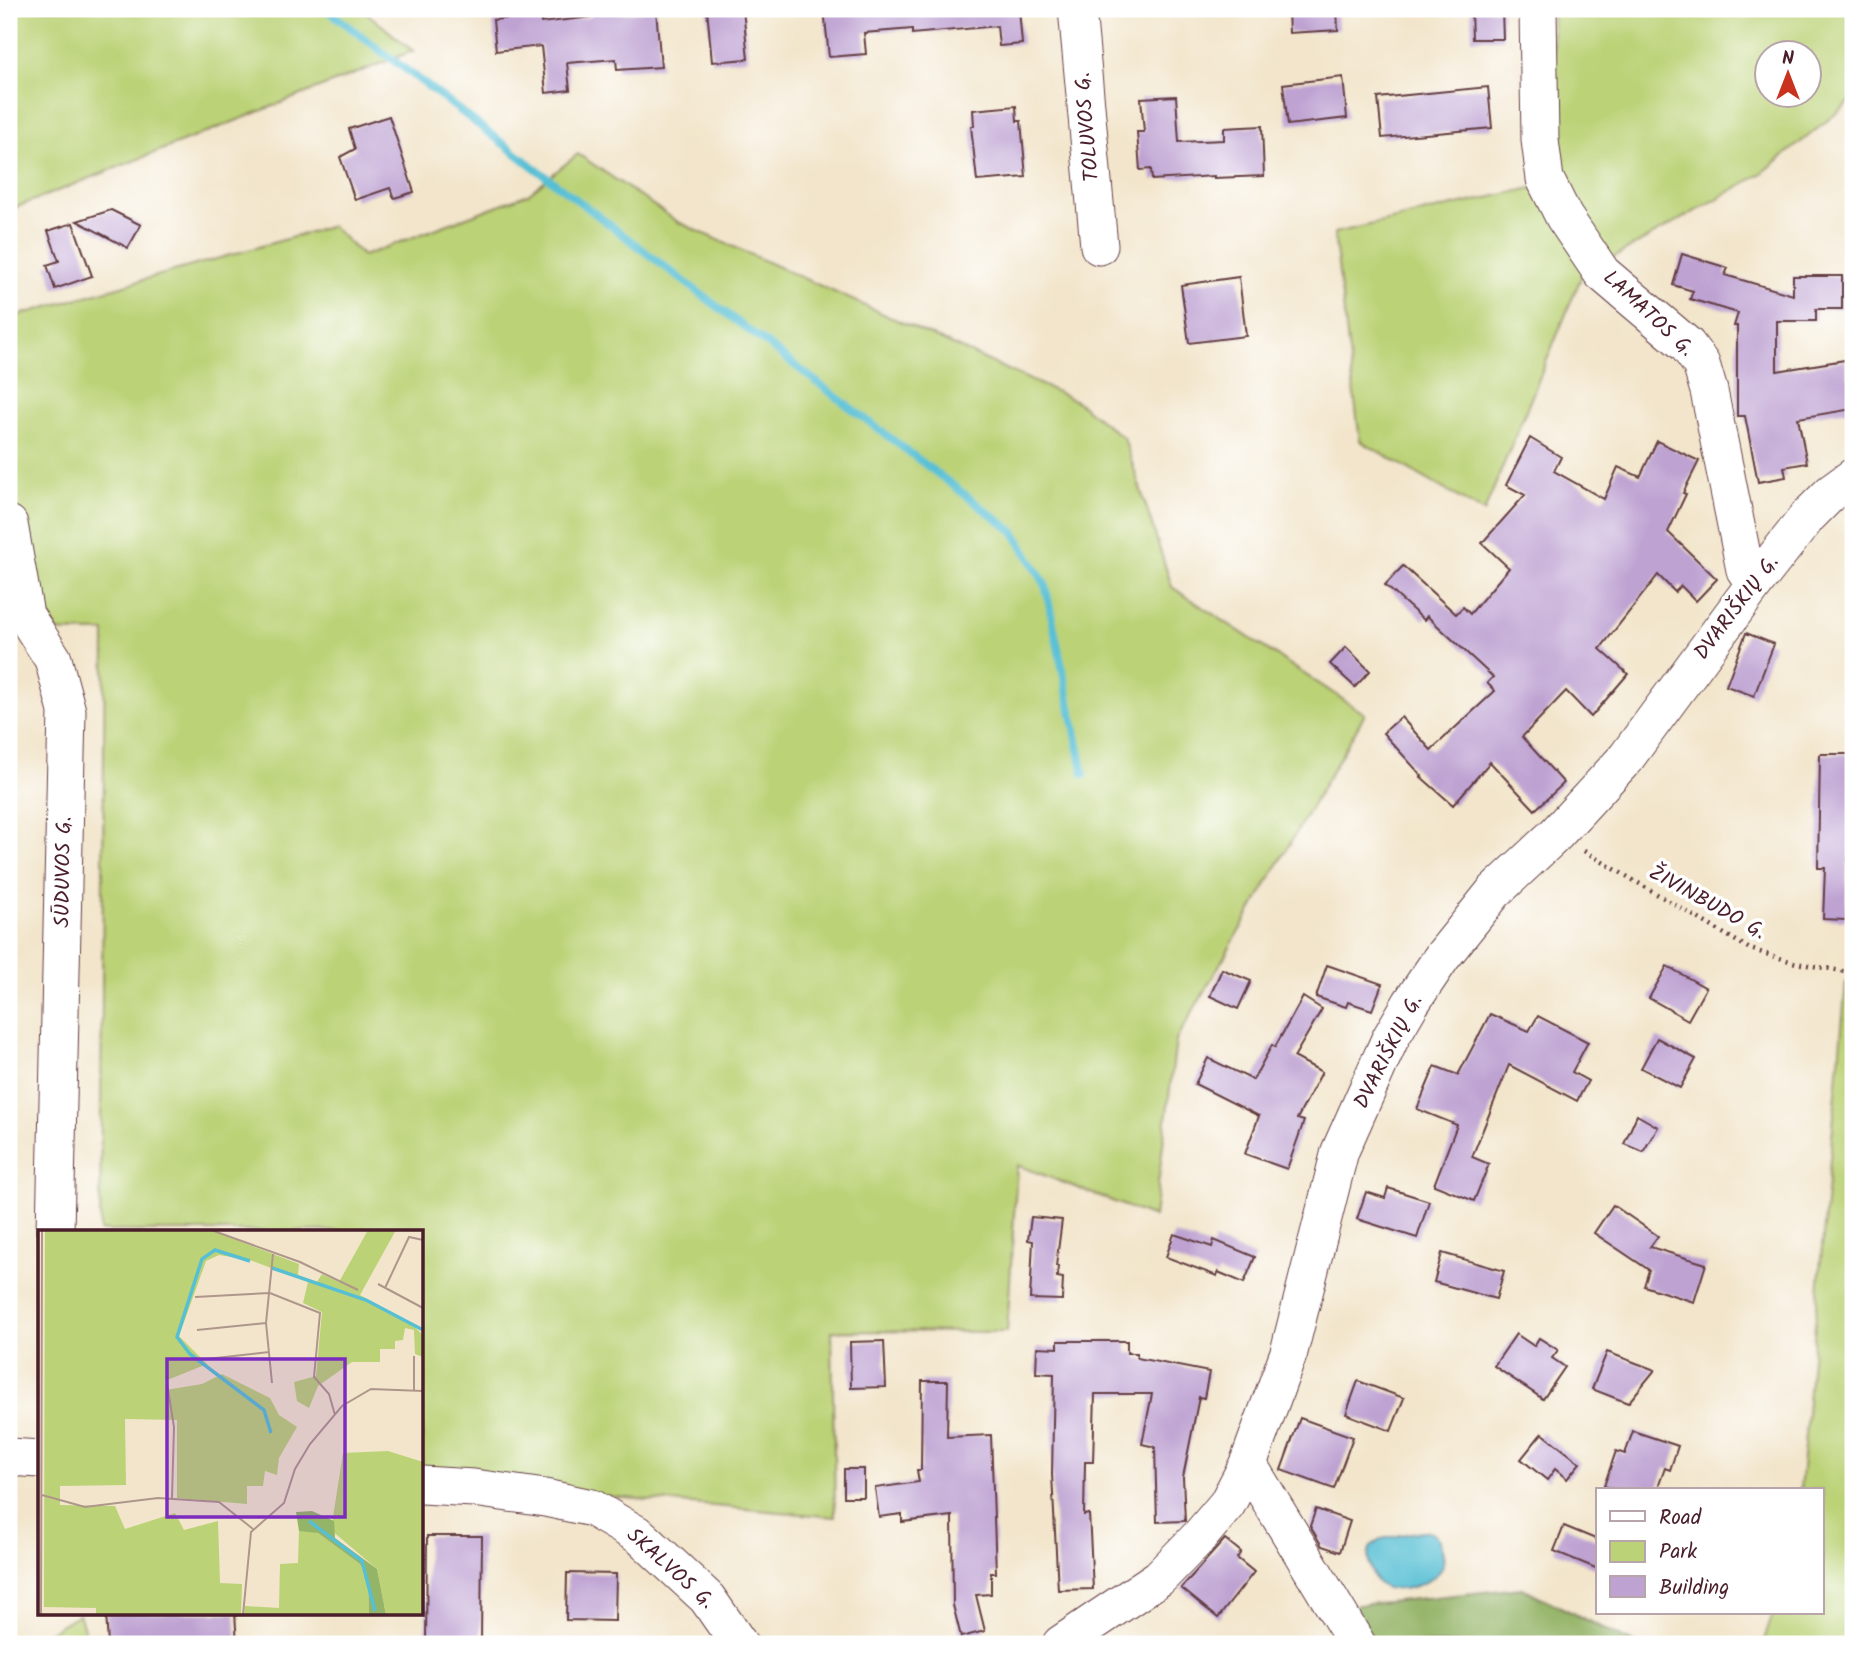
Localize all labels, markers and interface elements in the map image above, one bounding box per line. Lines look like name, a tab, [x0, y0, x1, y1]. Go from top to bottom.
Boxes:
north arrow	[1754, 38, 1824, 108]
text: N	[1782, 44, 1794, 74]
street label: TOLUVOS G.	[1067, 71, 1109, 183]
street label: LAMATOS G.	[1595, 263, 1701, 365]
street label: DVARIŠKIŲ G.	[1686, 548, 1788, 668]
street label: SŪDUVOS G.	[47, 816, 81, 928]
street label: ŽIVINBUDO G.	[1642, 857, 1772, 949]
street label: DVARIŠKIŲ G.	[1346, 989, 1432, 1115]
inset map	[38, 1230, 424, 1614]
legend	[1596, 1488, 1824, 1614]
text: Road	[1659, 1502, 1702, 1535]
street label: SKALVOS G.	[618, 1520, 722, 1618]
text: Park	[1659, 1536, 1697, 1569]
text: Building	[1659, 1572, 1729, 1605]

